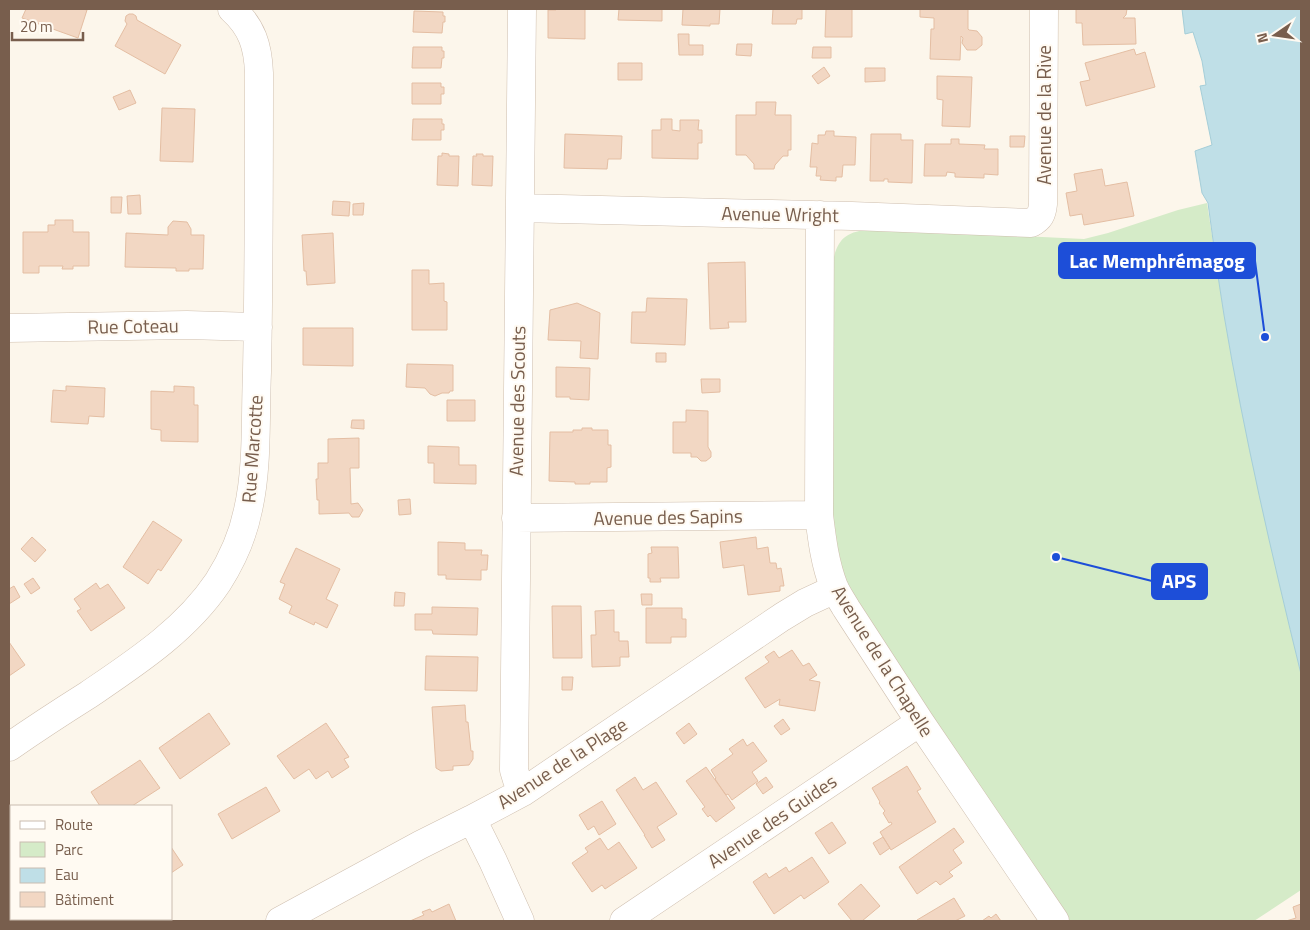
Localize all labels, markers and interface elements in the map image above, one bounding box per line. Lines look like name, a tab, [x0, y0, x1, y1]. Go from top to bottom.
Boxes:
scale bar	[12, 10, 84, 42]
north arrow	[1250, 10, 1300, 60]
text: 20 m	[20, 15, 53, 38]
text: N	[1251, 31, 1273, 45]
street label: Avenue de la Rive	[1029, 45, 1058, 185]
street label: Avenue Wright	[721, 198, 839, 229]
callout: Lac Memphrémagog	[1059, 243, 1255, 278]
text: Lac Memphrémagog	[1069, 245, 1245, 276]
street label: Rue Coteau	[87, 310, 179, 341]
street label: Avenue des Scouts	[501, 325, 532, 476]
street label: Rue Marcotte	[233, 394, 270, 504]
street label: Avenue des Sapins	[593, 501, 743, 532]
callout: APS	[1152, 564, 1207, 599]
text: APS	[1162, 565, 1196, 596]
street label: Avenue de la Chapelle	[825, 579, 942, 742]
street label: Avenue de la Plage	[491, 710, 633, 816]
street label: Avenue des Guides	[701, 766, 842, 875]
legend	[10, 805, 172, 920]
text: Route	[55, 813, 93, 836]
text: Parc	[55, 838, 83, 861]
text: Eau	[55, 863, 79, 886]
text: Bâtiment	[55, 888, 114, 911]

